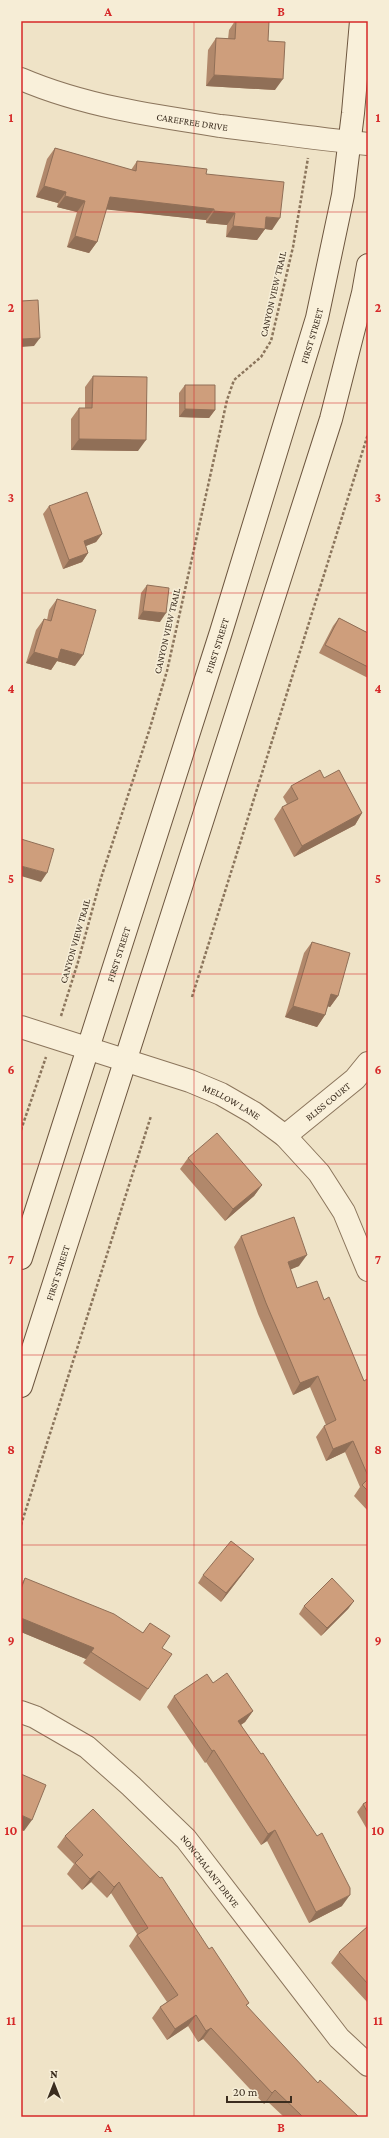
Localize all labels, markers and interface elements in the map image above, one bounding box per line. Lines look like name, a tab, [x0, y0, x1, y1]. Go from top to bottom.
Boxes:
text: A	[103, 4, 112, 19]
text: B	[277, 4, 285, 19]
text: 1	[9, 110, 14, 125]
text: 1	[376, 110, 381, 125]
street label: CAREFREE DRIVE	[156, 111, 229, 132]
street label: CANYON VIEW TRAIL	[258, 250, 288, 338]
text: 2	[8, 300, 15, 315]
text: 2	[375, 300, 382, 315]
street label: FIRST STREET	[298, 306, 325, 365]
text: 3	[8, 490, 14, 505]
text: 3	[375, 490, 381, 505]
street label: CANYON VIEW TRAIL	[152, 587, 182, 675]
street label: FIRST STREET	[203, 616, 231, 675]
text: 4	[7, 681, 15, 696]
text: 4	[374, 681, 382, 696]
text: 5	[8, 871, 14, 886]
text: 5	[375, 871, 381, 886]
street label: CANYON VIEW TRAIL	[58, 897, 92, 985]
street label: FIRST STREET	[104, 925, 132, 983]
text: 6	[7, 1062, 15, 1077]
text: 6	[374, 1062, 382, 1077]
street label: BLISS COURT	[303, 1079, 353, 1123]
street label: MELLOW LANE	[201, 1082, 263, 1122]
street label: FIRST STREET	[43, 1243, 71, 1302]
text: 7	[8, 1252, 14, 1267]
text: 7	[375, 1252, 381, 1267]
text: 8	[7, 1442, 15, 1457]
text: 8	[374, 1442, 382, 1457]
text: 9	[7, 1633, 15, 1648]
text: 9	[374, 1633, 382, 1648]
text: 10	[5, 1823, 17, 1838]
text: 10	[372, 1823, 384, 1838]
street label: NONCHALANT DRIVE	[179, 1832, 242, 1910]
text: 11	[6, 2013, 16, 2028]
text: 11	[373, 2013, 383, 2028]
north arrow	[34, 2064, 74, 2104]
text: N	[50, 2068, 58, 2080]
scale bar	[227, 2078, 291, 2104]
text: 20 m	[233, 2085, 258, 2099]
text: A	[103, 2120, 112, 2135]
text: B	[277, 2120, 285, 2135]

